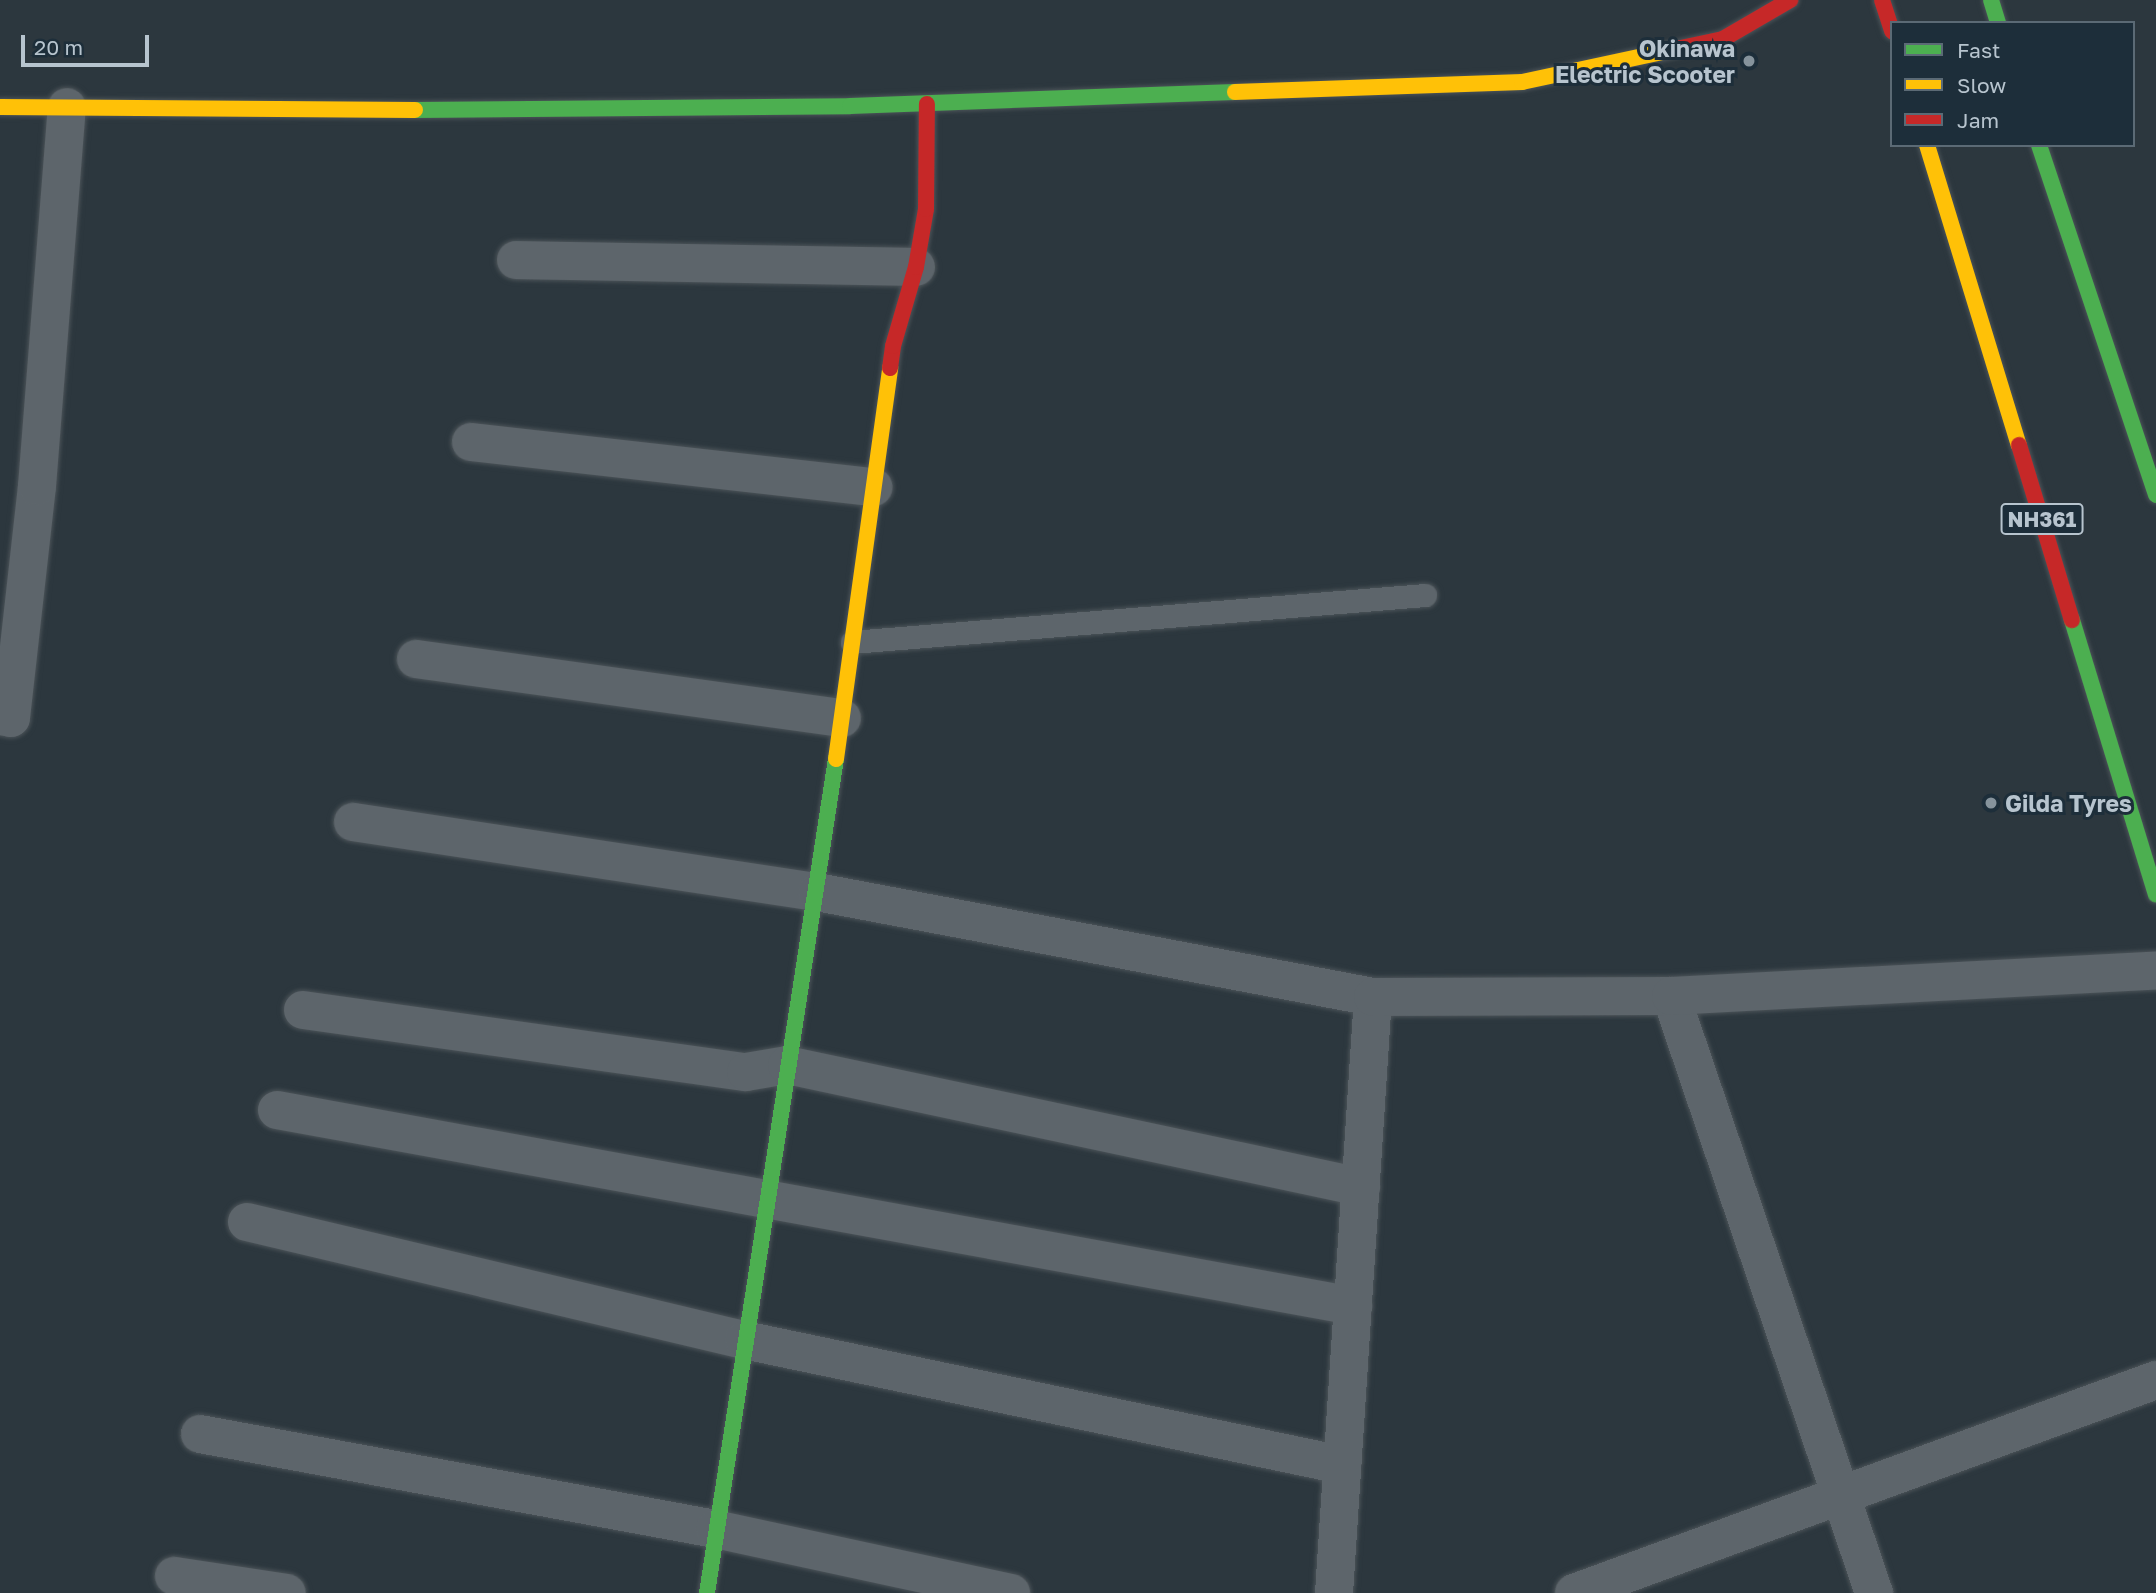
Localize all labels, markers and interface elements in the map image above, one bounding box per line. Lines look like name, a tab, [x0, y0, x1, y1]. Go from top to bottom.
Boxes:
scale bar	[24, 21, 152, 65]
legend	[1890, 21, 2135, 147]
text: 20 m	[34, 34, 83, 60]
place label: Okinawa Electric Scooter	[1555, 34, 1735, 88]
text: Fast	[1957, 37, 2000, 63]
marker: Okinawa Electric Scooter	[1741, 53, 1757, 69]
text: Slow	[1957, 72, 2006, 98]
text: Jam	[1957, 107, 1999, 133]
road number: NH361	[2000, 502, 2084, 536]
place label: Gilda Tyres	[2005, 789, 2132, 817]
marker: Gilda Tyres	[1983, 795, 1999, 811]

